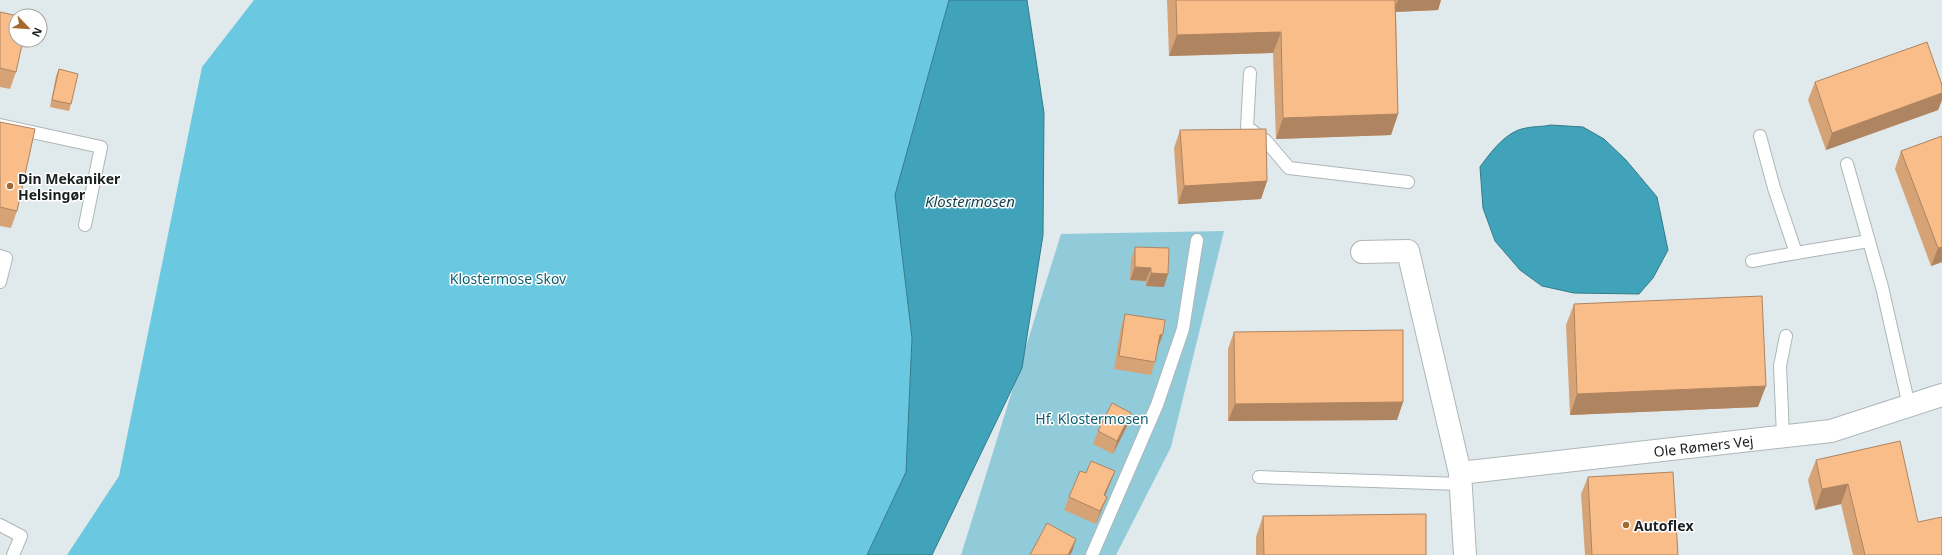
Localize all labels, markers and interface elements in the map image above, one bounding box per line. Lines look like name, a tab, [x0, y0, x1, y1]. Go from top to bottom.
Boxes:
north arrow	[8, 8, 48, 48]
text: N	[29, 25, 46, 40]
place label: Din Mekaniker Helsingør	[18, 169, 121, 204]
marker: Din Mekaniker Helsingør	[5, 181, 15, 191]
water label: Klostermosen	[925, 191, 1015, 211]
park label: Klostermose Skov	[450, 269, 567, 288]
park label: Hf. Klostermosen	[1035, 409, 1149, 428]
street label: Ole Rømers Vej	[1653, 430, 1754, 461]
place label: Autoflex	[1634, 516, 1694, 535]
marker: Autoflex	[1621, 520, 1631, 530]

